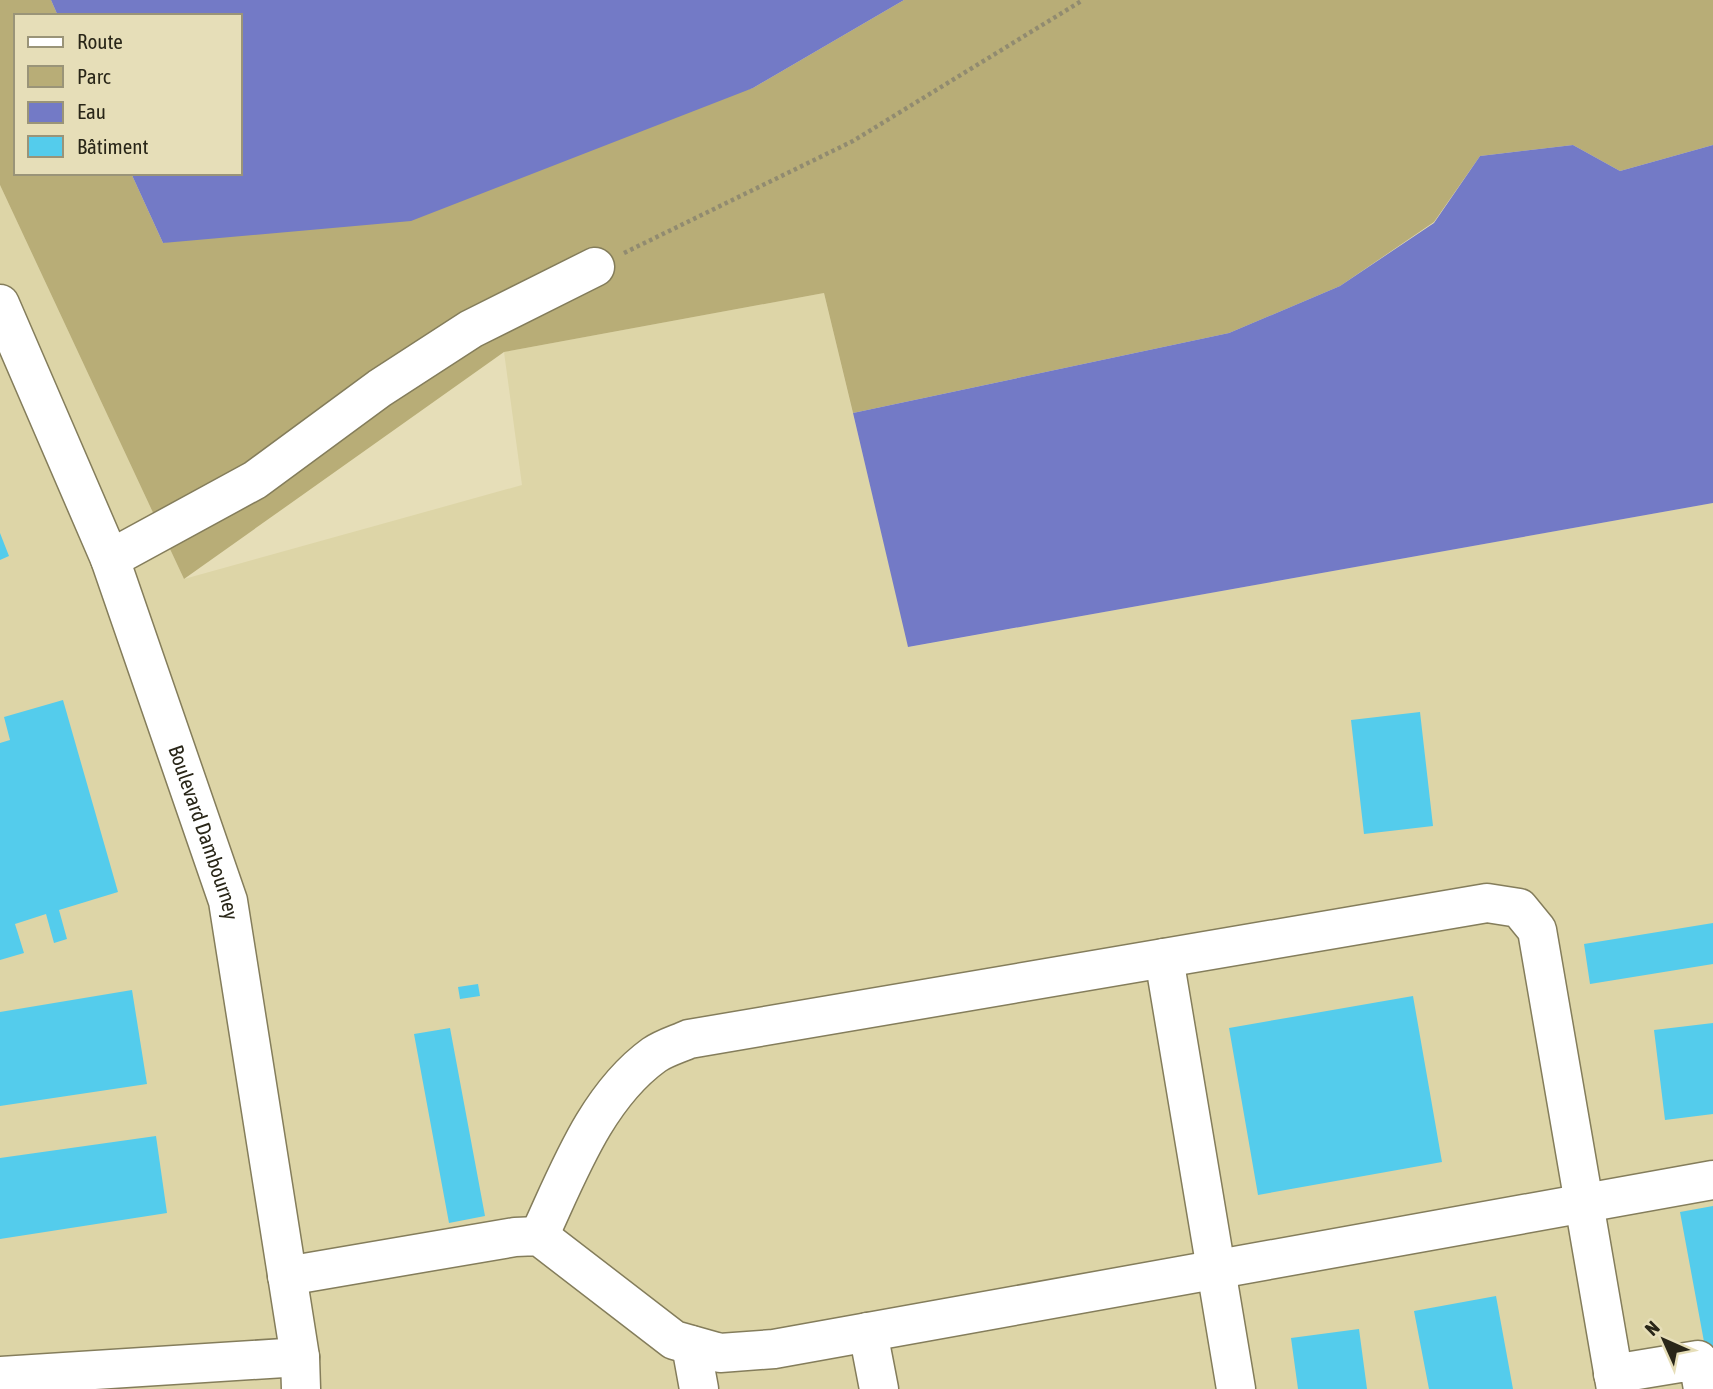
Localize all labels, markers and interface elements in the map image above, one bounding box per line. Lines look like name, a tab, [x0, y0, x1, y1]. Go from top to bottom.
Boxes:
legend	[14, 14, 242, 175]
text: Route	[77, 29, 123, 53]
text: Parc	[77, 64, 111, 88]
text: Eau	[77, 99, 106, 123]
text: Bâtiment	[77, 134, 148, 158]
street label: Boulevard Dambourney	[164, 742, 244, 922]
north arrow	[1629, 1305, 1699, 1375]
text: N	[1640, 1316, 1664, 1340]

